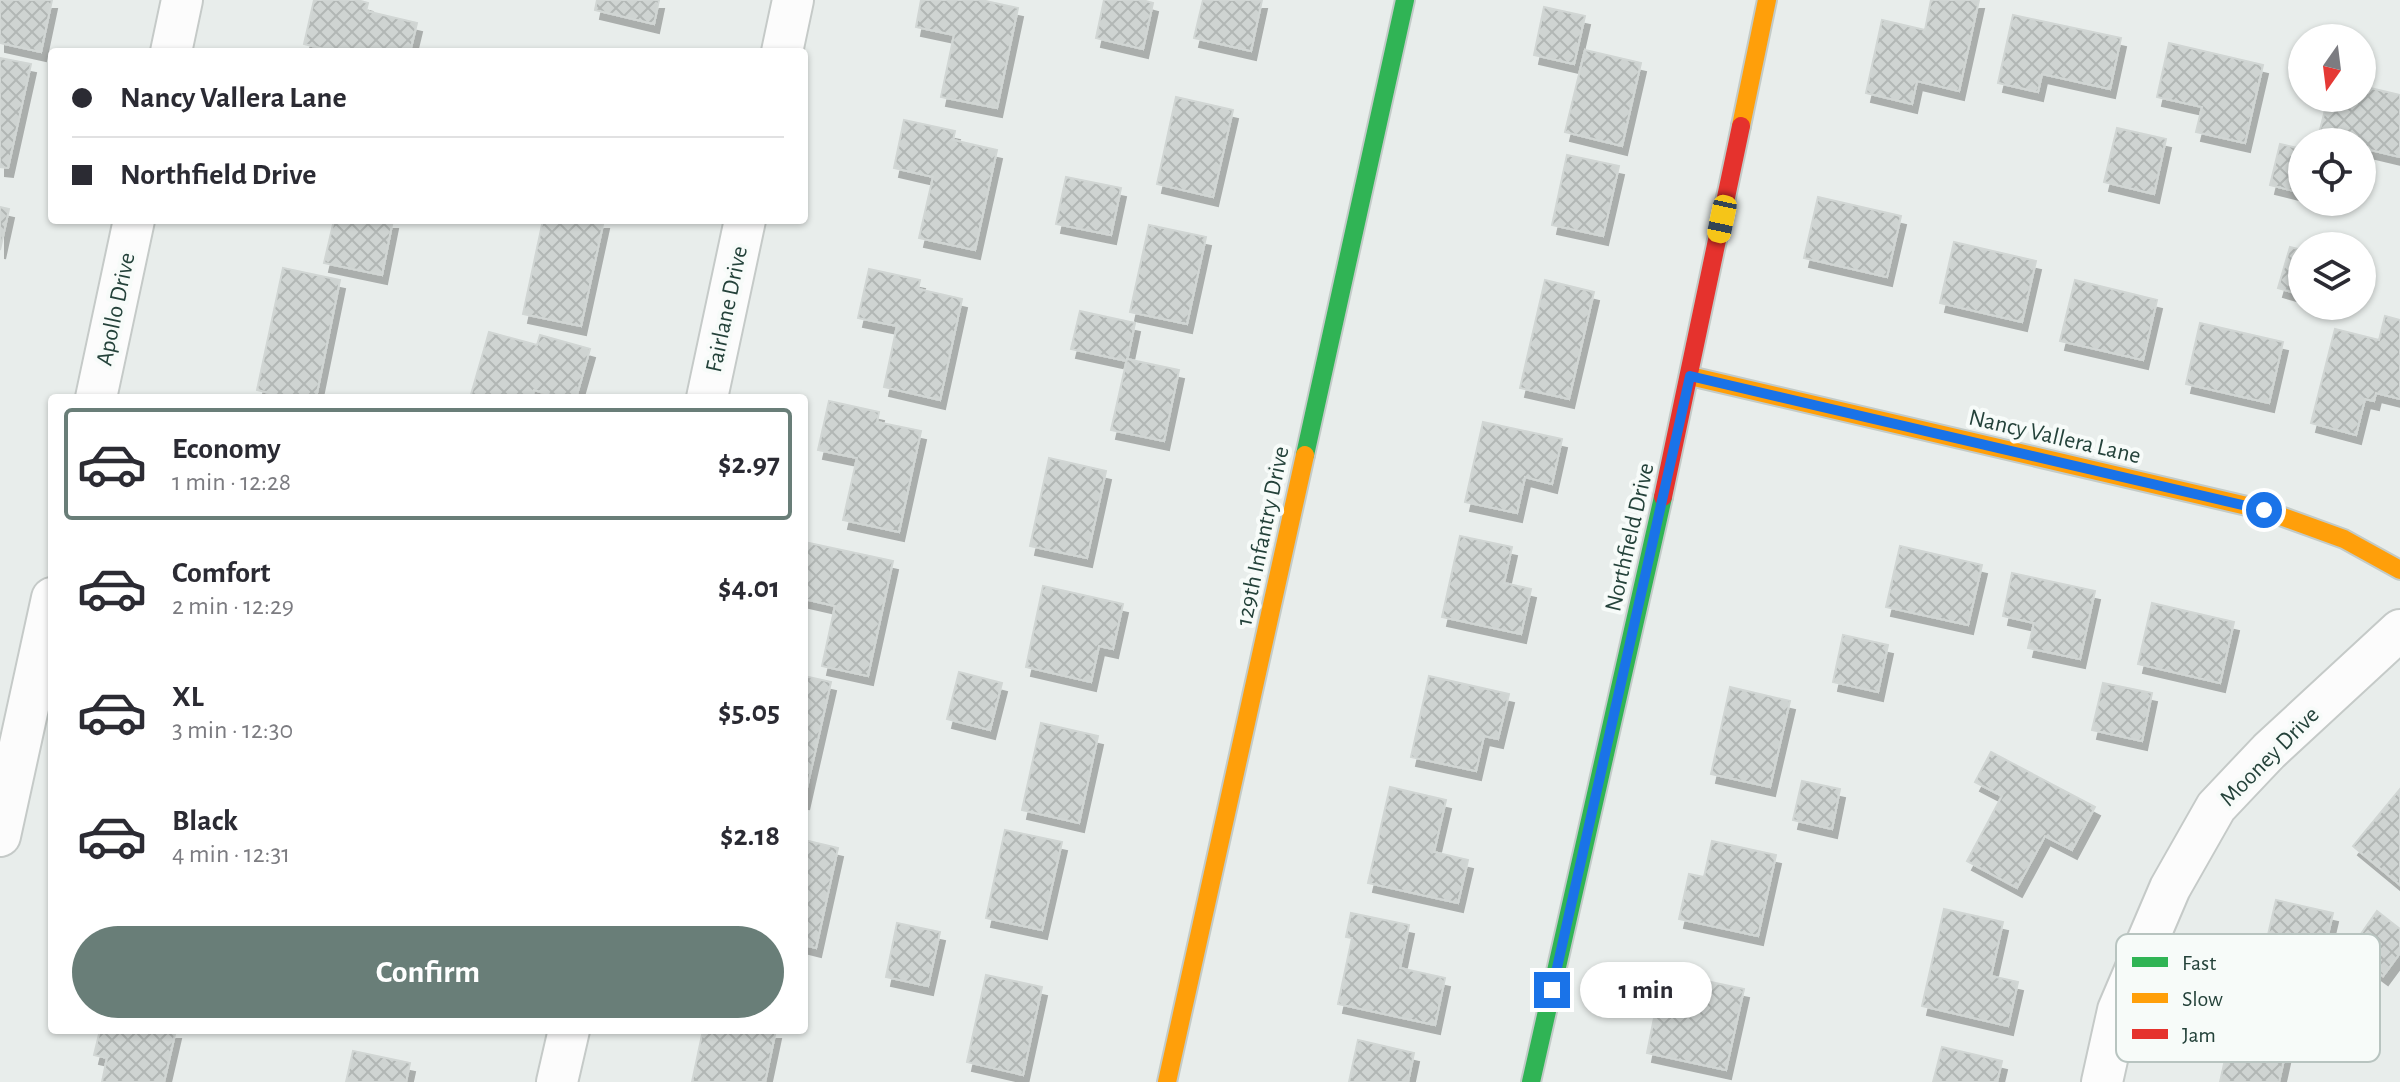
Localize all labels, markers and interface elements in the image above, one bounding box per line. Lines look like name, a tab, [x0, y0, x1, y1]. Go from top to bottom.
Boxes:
north arrow	[2288, 24, 2376, 112]
map controls	[2288, 24, 2376, 320]
text: Nancy Vallera Lane	[120, 83, 347, 113]
button: locate	[2288, 128, 2376, 216]
text: Northfield Drive	[120, 160, 316, 190]
car	[1705, 193, 1739, 245]
button: layers	[2288, 232, 2376, 320]
street label: Fairlane Drive	[702, 244, 752, 375]
street label: Apollo Drive	[92, 251, 140, 368]
street label: Nancy Vallera Lane	[1966, 406, 2143, 468]
icon: car	[76, 428, 148, 500]
text: Economy	[172, 434, 281, 464]
street label: 129th Infantry Drive	[1232, 444, 1294, 628]
text: $2.97	[718, 449, 780, 479]
street label: Northfield Drive	[1601, 461, 1659, 614]
text: 1 min · 12:28	[172, 469, 291, 495]
route start	[2246, 492, 2282, 528]
icon: car	[76, 552, 148, 624]
text: Comfort	[172, 558, 271, 588]
text: $4.01	[718, 573, 780, 603]
text: 2 min · 12:29	[172, 593, 294, 619]
icon: car	[76, 676, 148, 748]
text: XL	[172, 682, 204, 712]
text: $5.05	[718, 697, 780, 727]
street label: Mooney Drive	[2215, 702, 2324, 811]
text: 3 min · 12:30	[172, 717, 293, 743]
icon: car	[76, 800, 148, 872]
text: Black	[172, 806, 238, 836]
text: $2.18	[720, 821, 780, 851]
text: 4 min · 12:31	[172, 841, 290, 867]
button: Confirm	[72, 926, 784, 1018]
legend	[2116, 934, 2380, 1062]
text: Fast	[2182, 952, 2216, 974]
callout: 1 min	[1580, 962, 1712, 1018]
route end	[1534, 972, 1570, 1008]
text: 1 min	[1619, 977, 1673, 1003]
text: Slow	[2182, 988, 2223, 1010]
text: Jam	[2182, 1024, 2216, 1046]

